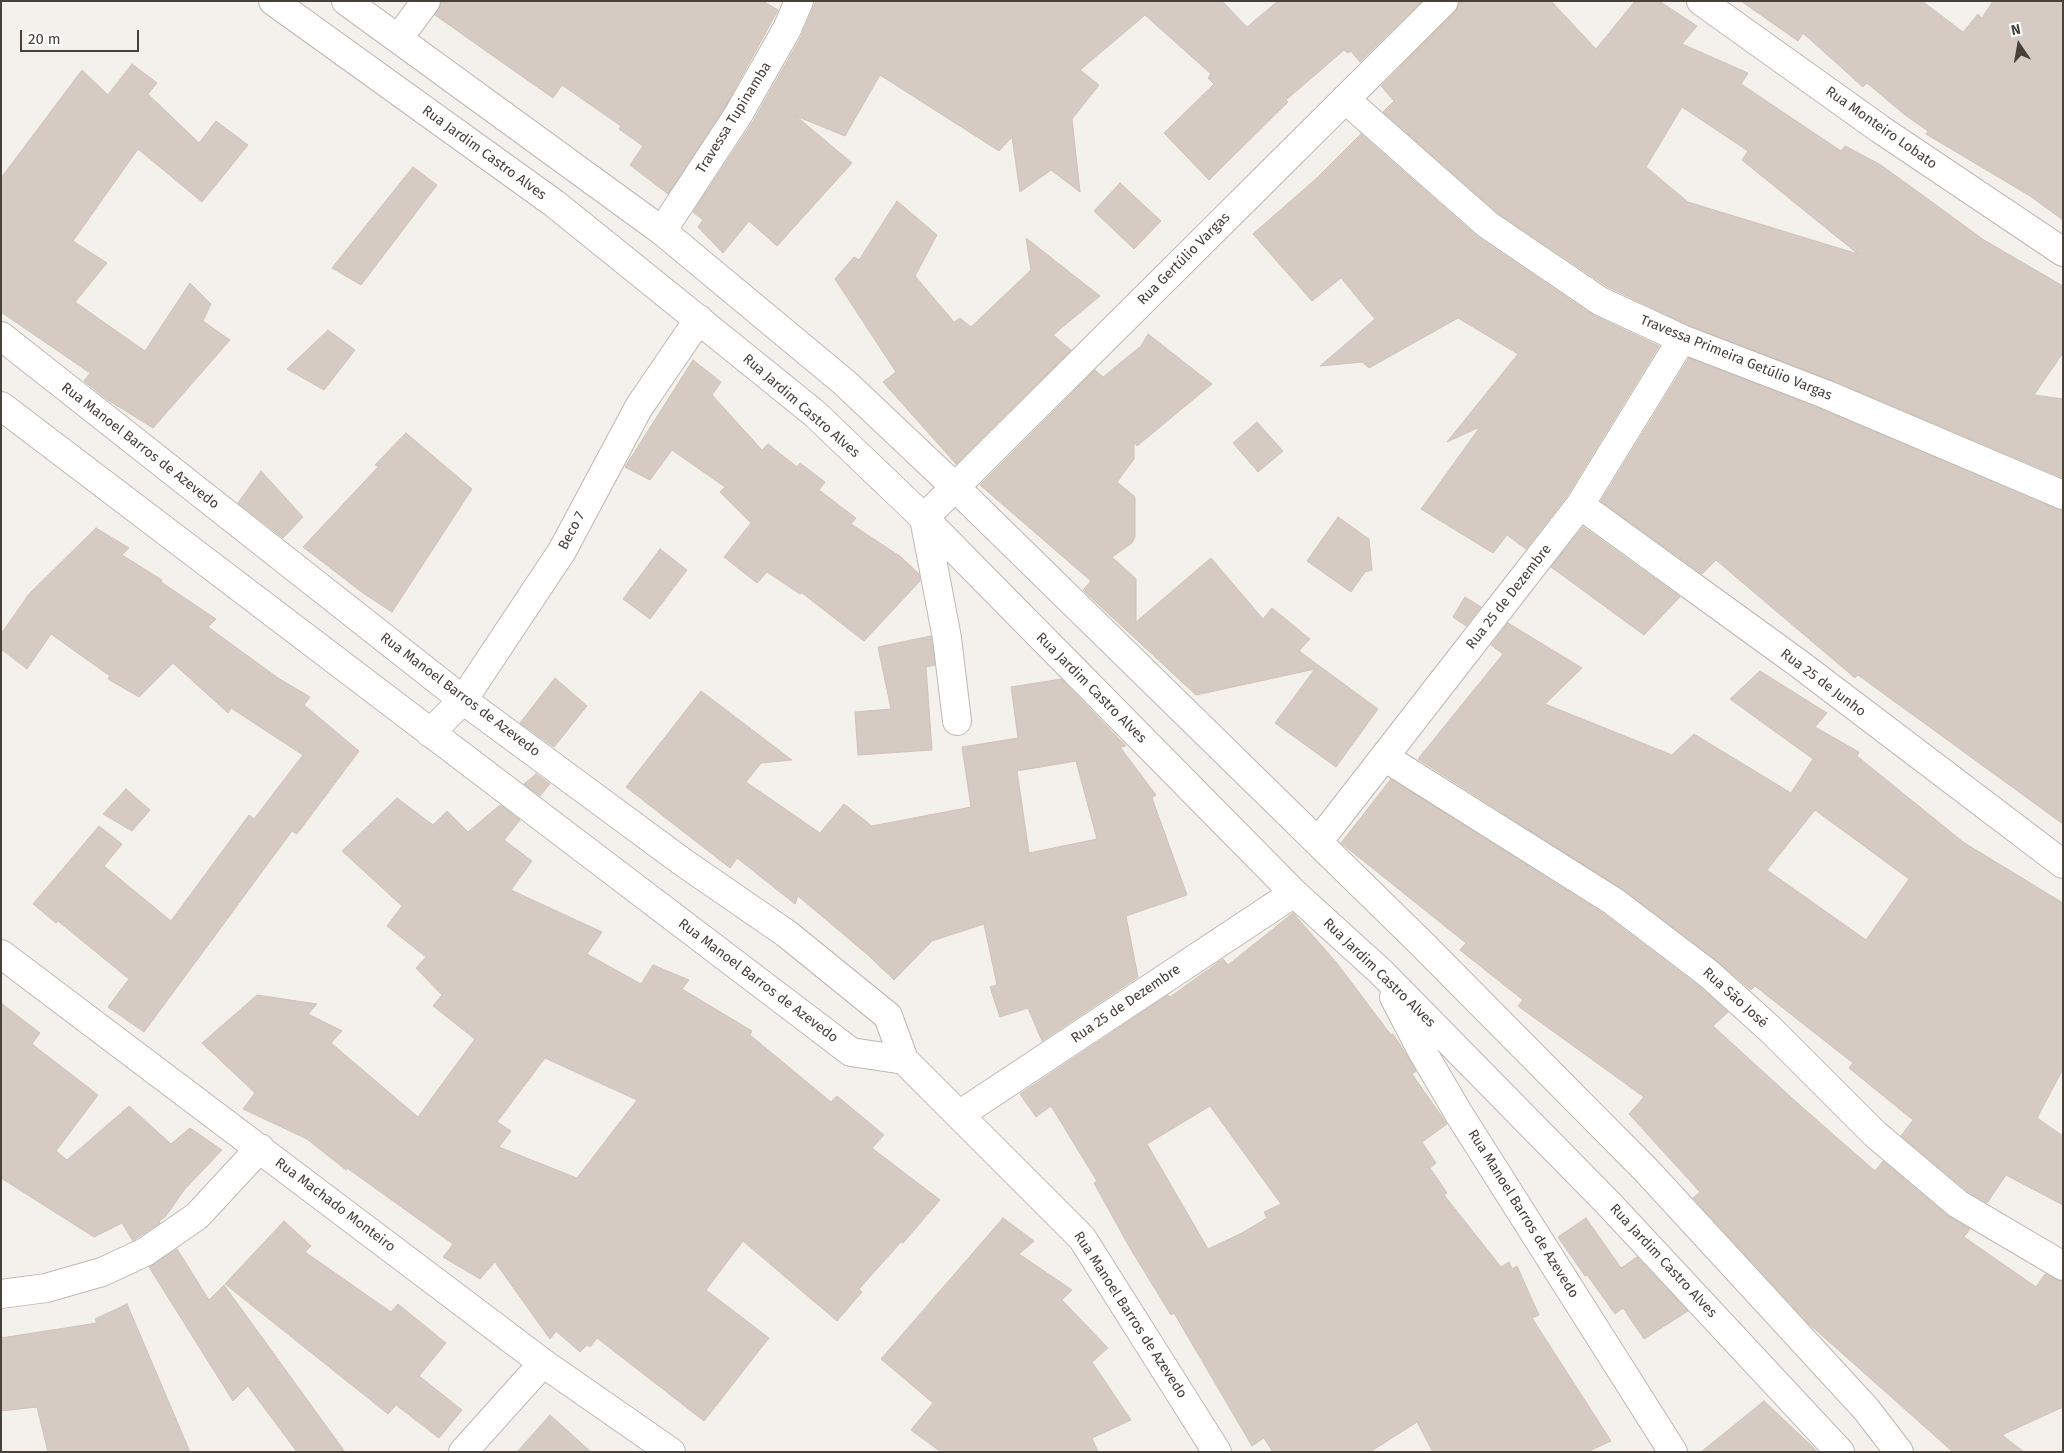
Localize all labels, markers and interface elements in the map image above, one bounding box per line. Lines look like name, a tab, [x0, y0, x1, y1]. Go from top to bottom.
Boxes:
scale bar	[22, 20, 141, 52]
north arrow	[1994, 20, 2044, 70]
text: N	[2009, 21, 2022, 39]
text: 20 m	[28, 30, 61, 48]
street label: Travessa Tupinamba	[693, 59, 775, 177]
street label: Rua Monteiro Lobato	[1822, 83, 1940, 173]
street label: Rua Jardim Castro Alves	[419, 102, 549, 204]
street label: Rua Gertúlio Vargas	[1134, 209, 1234, 309]
street label: Travessa Primeira Getúlio Vargas	[1638, 312, 1834, 404]
street label: Rua Jardim Castro Alves	[739, 351, 863, 461]
street label: Rua Manoel Barros de Azevedo	[58, 379, 222, 513]
street label: Beco 7	[555, 509, 589, 553]
street label: Rua 25 de Dezembre	[1463, 541, 1555, 653]
street label: Rua Manoel Barros de Azevedo	[377, 629, 543, 761]
street label: Rua Jardim Castro Alves	[1032, 629, 1150, 747]
street label: Rua 25 de Junho	[1777, 646, 1869, 720]
street label: Rua Manoel Barros de Azevedo	[675, 915, 841, 1047]
street label: Rua Jardim Castro Alves	[1319, 915, 1439, 1031]
street label: Rua 25 de Dezembre	[1068, 961, 1184, 1047]
street label: Rua São José	[1699, 964, 1771, 1032]
street label: Rua Manoel Barros de Azevedo	[1464, 1127, 1582, 1301]
street label: Rua Machado Monteiro	[272, 1154, 398, 1256]
street label: Rua Jardim Castro Alves	[1606, 1201, 1720, 1321]
street label: Rua Manoel Barros de Azevedo	[1070, 1228, 1190, 1402]

